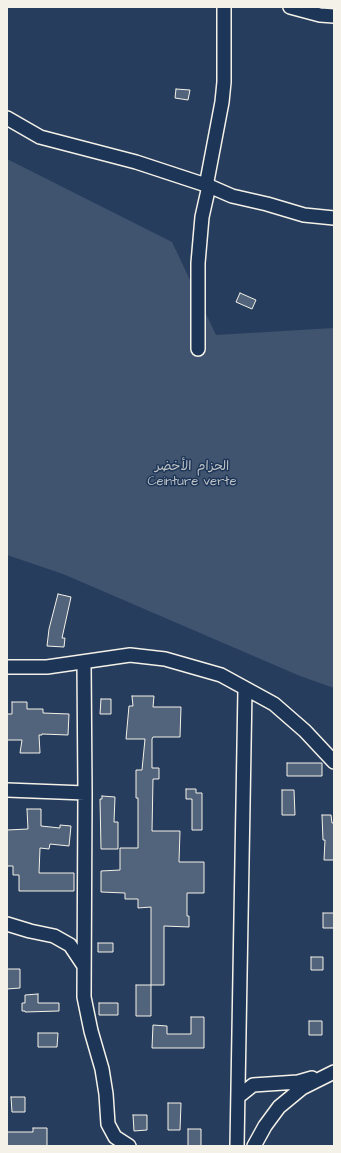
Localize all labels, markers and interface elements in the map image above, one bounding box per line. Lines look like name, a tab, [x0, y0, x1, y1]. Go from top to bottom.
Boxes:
park label: الحزام الأخضر Ceinture verte	[147, 459, 237, 490]

